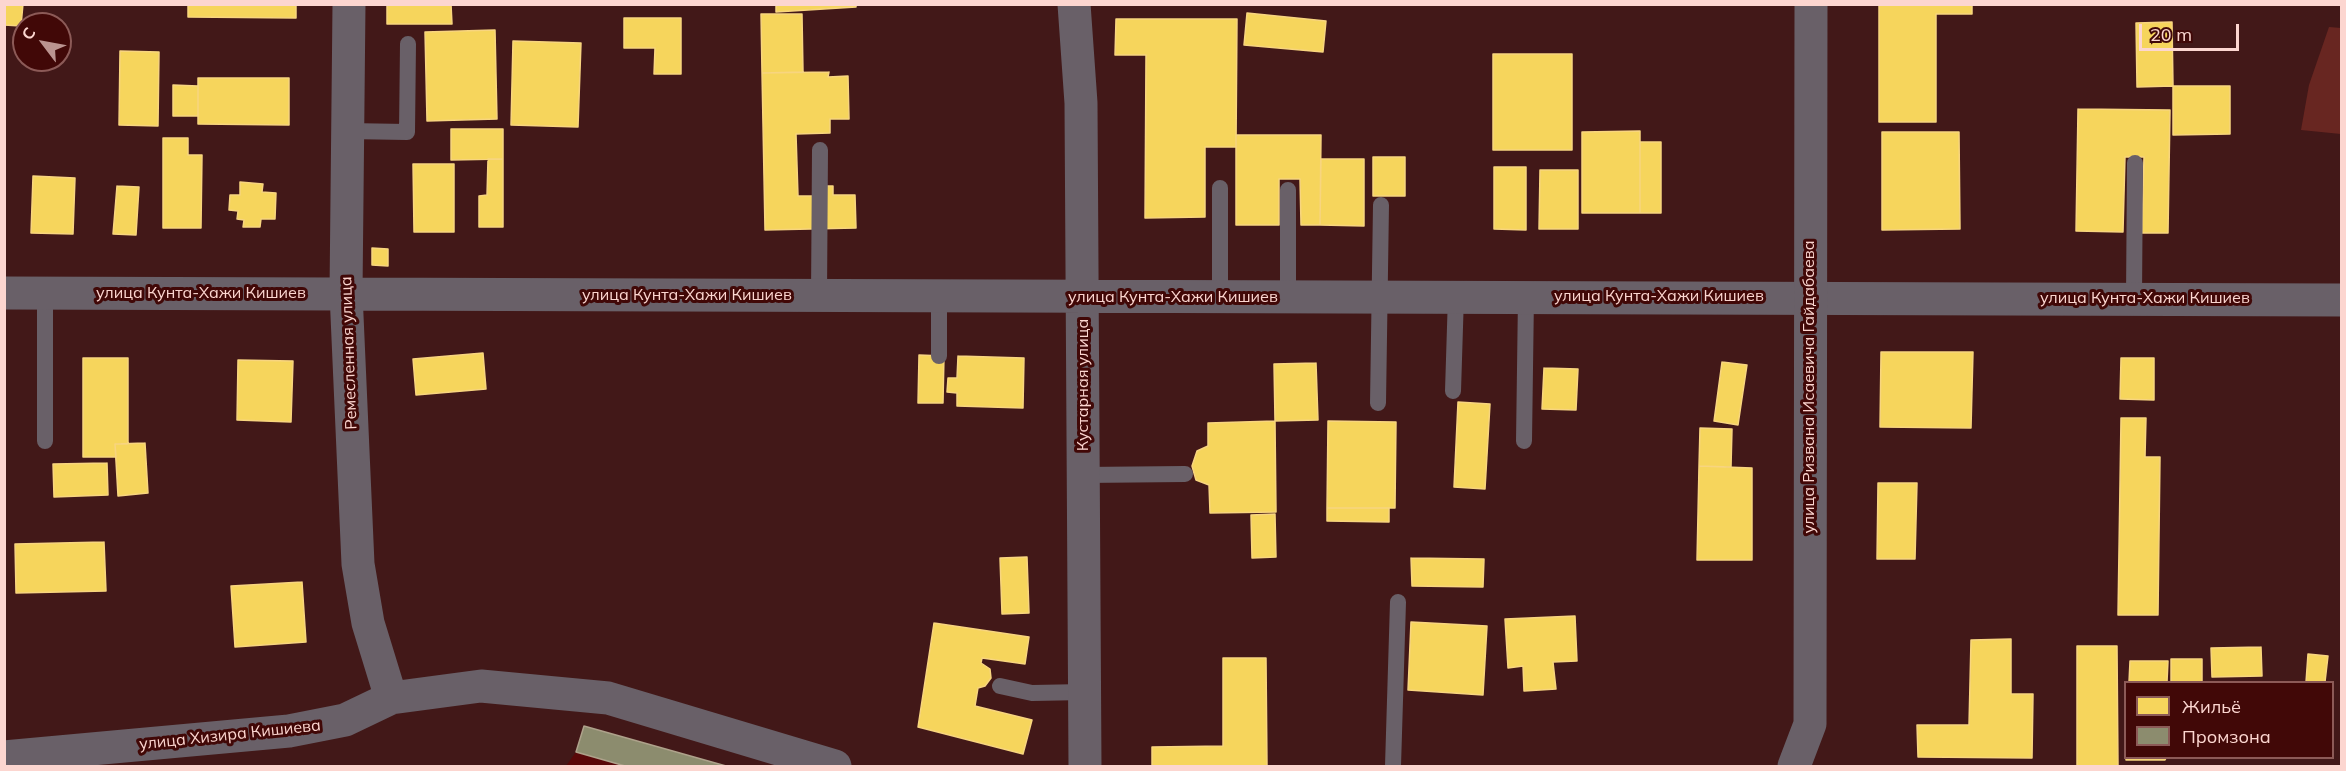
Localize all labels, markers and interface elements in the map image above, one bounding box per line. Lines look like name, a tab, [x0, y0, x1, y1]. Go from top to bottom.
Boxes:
north arrow	[12, 12, 72, 72]
scale bar	[2142, 12, 2242, 50]
text: 20 m	[2150, 23, 2192, 46]
text: С	[17, 24, 40, 43]
street label: улица Ризвана Исаевича Гайдабаева	[1799, 240, 1819, 534]
street label: Ремесленная улица	[337, 276, 361, 430]
street label: улица Кунта-Хажи Кишиев	[96, 283, 306, 303]
street label: улица Кунта-Хажи Кишиев	[582, 285, 792, 305]
street label: улица Кунта-Хажи Кишиев	[1554, 286, 1764, 306]
street label: улица Кунта-Хажи Кишиев	[1068, 287, 1278, 307]
street label: улица Кунта-Хажи Кишиев	[2040, 288, 2250, 308]
street label: Кустарная улица	[1073, 319, 1093, 451]
legend	[2124, 681, 2334, 759]
text: Жильё	[2182, 695, 2241, 718]
street label: улица Хизира Кишиева	[138, 716, 322, 754]
text: Промзона	[2182, 725, 2271, 748]

